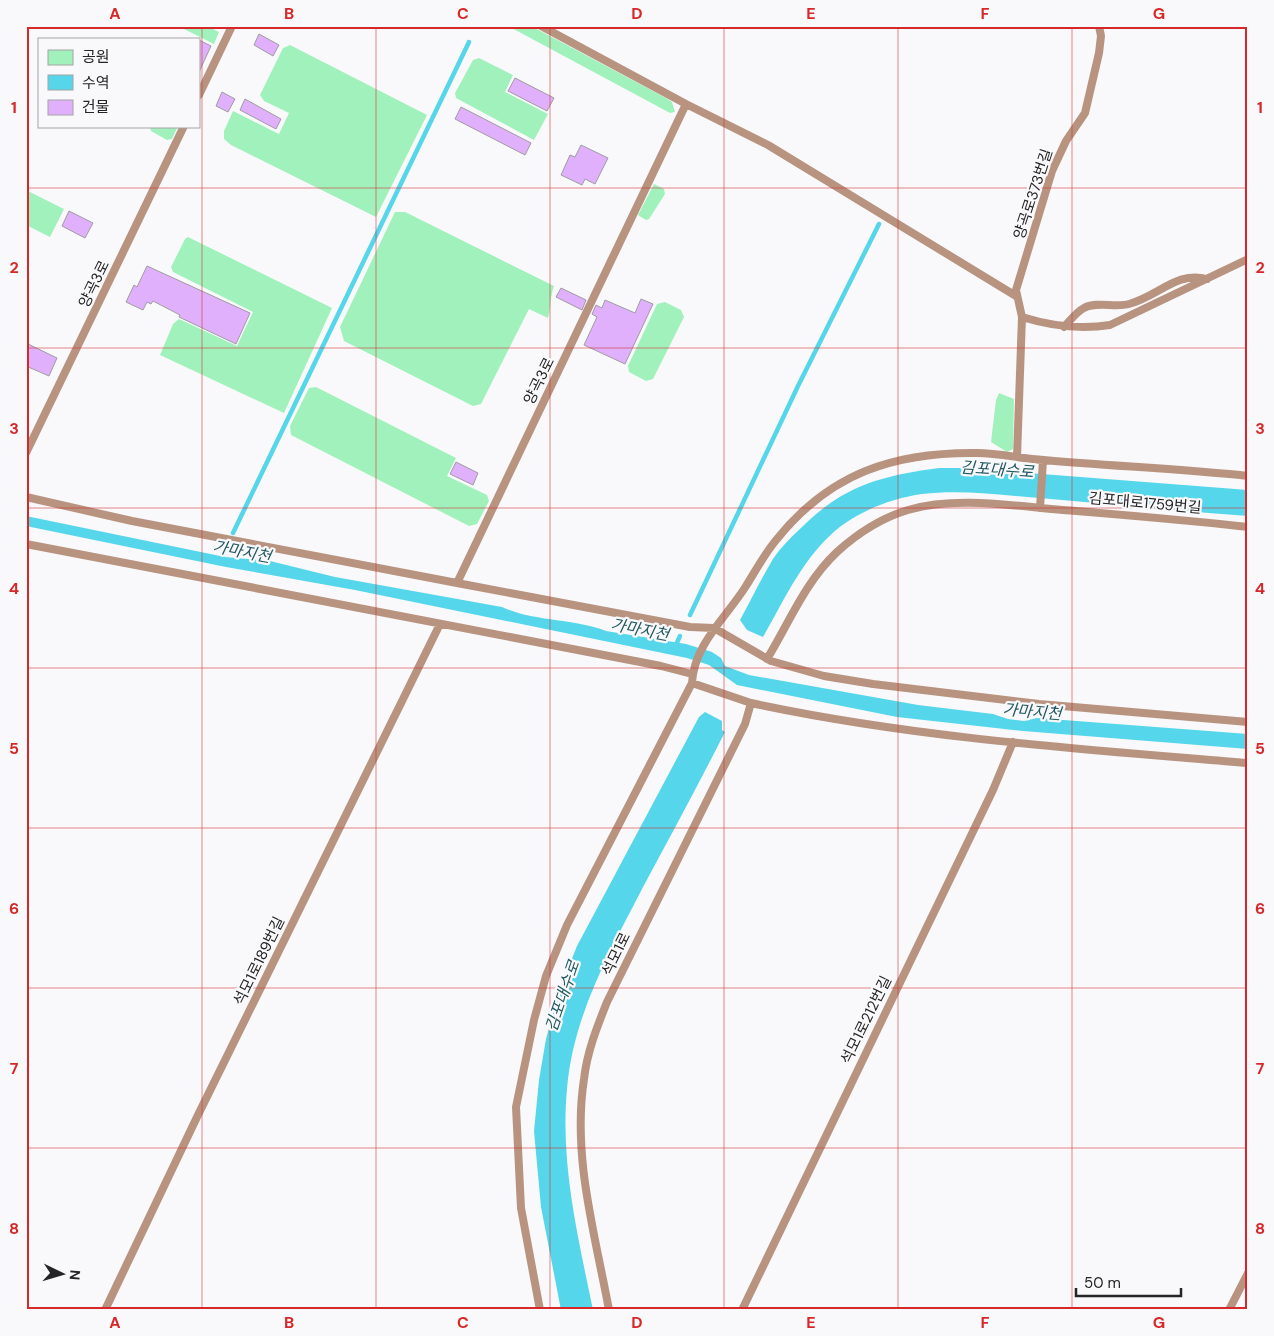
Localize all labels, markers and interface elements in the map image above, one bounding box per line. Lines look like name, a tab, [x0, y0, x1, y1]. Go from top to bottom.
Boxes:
text: A	[109, 3, 121, 24]
text: B	[284, 3, 294, 24]
text: C	[457, 3, 469, 24]
text: D	[631, 3, 643, 24]
text: E	[806, 3, 816, 24]
text: F	[981, 3, 990, 24]
text: G	[1153, 3, 1165, 24]
legend	[38, 38, 200, 128]
text: 공원	[82, 47, 110, 67]
text: 수역	[82, 73, 110, 93]
text: 1	[11, 97, 17, 118]
text: 건물	[82, 97, 110, 117]
text: 1	[1257, 97, 1263, 118]
street label: 양곡로373번길	[1009, 146, 1057, 242]
text: 2	[9, 257, 19, 278]
street label: 양곡3로	[74, 257, 114, 311]
text: 2	[1255, 257, 1265, 278]
street label: 양곡3로	[519, 354, 559, 408]
text: 3	[9, 418, 19, 439]
text: 3	[1255, 418, 1265, 439]
water label: 김포대수로	[960, 456, 1036, 483]
street label: 김포대로1759번길	[1088, 488, 1202, 518]
water label: 가마지천	[211, 536, 275, 568]
text: 4	[9, 578, 19, 599]
text: 4	[1255, 578, 1265, 599]
water label: 가마지천	[609, 614, 673, 646]
water label: 가마지천	[1002, 698, 1064, 725]
text: 5	[9, 738, 19, 759]
text: 5	[1255, 738, 1265, 759]
text: 6	[9, 898, 19, 919]
text: 6	[1255, 898, 1265, 919]
street label: 석모1로189번길	[229, 913, 289, 1009]
street label: 석모1로	[597, 929, 635, 979]
water label: 김포대수로	[541, 957, 585, 1034]
street label: 석모1로212번길	[836, 973, 896, 1067]
text: 7	[10, 1058, 19, 1079]
text: 7	[1256, 1058, 1265, 1079]
text: 8	[9, 1218, 19, 1239]
text: 8	[1255, 1218, 1265, 1239]
north arrow	[38, 1248, 88, 1298]
scale bar	[1076, 1266, 1182, 1298]
text: N	[66, 1269, 84, 1281]
text: 50 m	[1084, 1273, 1121, 1293]
text: A	[109, 1312, 121, 1333]
text: B	[284, 1312, 294, 1333]
text: C	[457, 1312, 469, 1333]
text: D	[631, 1312, 643, 1333]
text: E	[806, 1312, 816, 1333]
text: F	[981, 1312, 990, 1333]
text: G	[1153, 1312, 1165, 1333]

